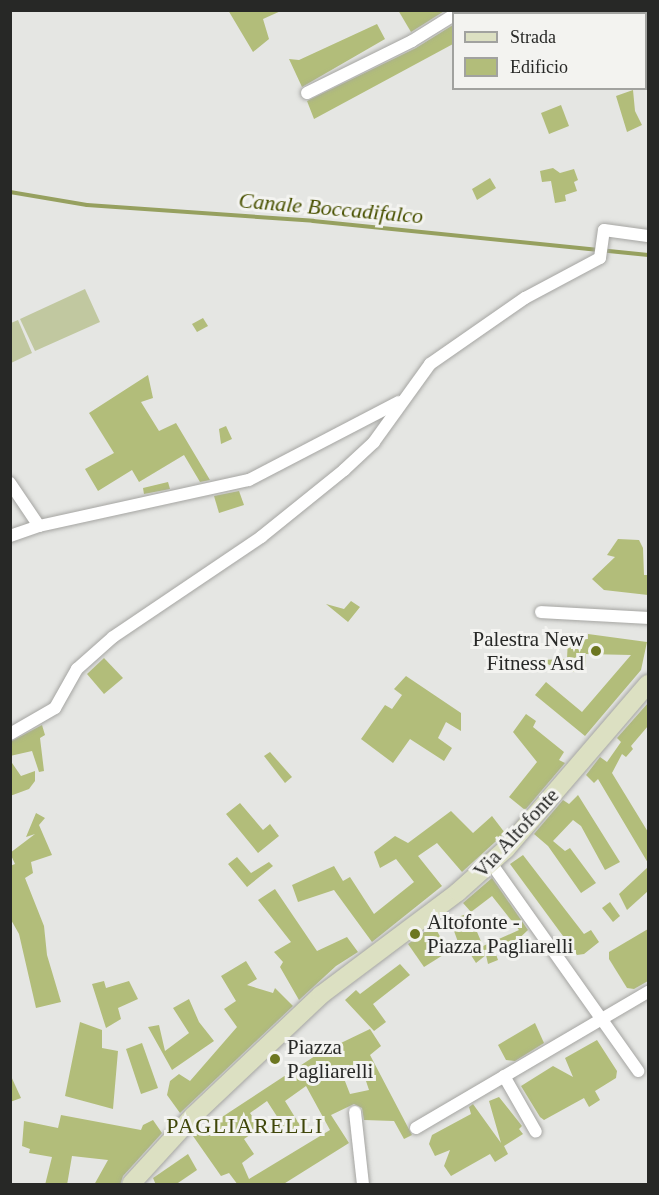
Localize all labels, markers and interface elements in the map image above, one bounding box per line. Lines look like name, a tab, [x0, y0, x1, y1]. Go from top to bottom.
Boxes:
legend	[452, 12, 647, 90]
text: Strada	[510, 27, 556, 47]
text: Edificio	[510, 57, 568, 77]
water label: Canale Boccadifalco	[238, 187, 424, 229]
place label: Palestra New Fitness Asd	[473, 626, 584, 676]
marker: Palestra New Fitness Asd	[589, 644, 603, 658]
street label: Via Altofonte	[468, 782, 564, 884]
place label: Altofonte - Piazza Pagliarelli	[427, 909, 573, 959]
marker: Altofonte - Piazza Pagliarelli	[408, 927, 422, 941]
place label: Piazza Pagliarelli	[287, 1034, 373, 1084]
marker: Piazza Pagliarelli	[268, 1052, 282, 1066]
district label: PAGLIARELLI	[166, 1113, 324, 1139]

